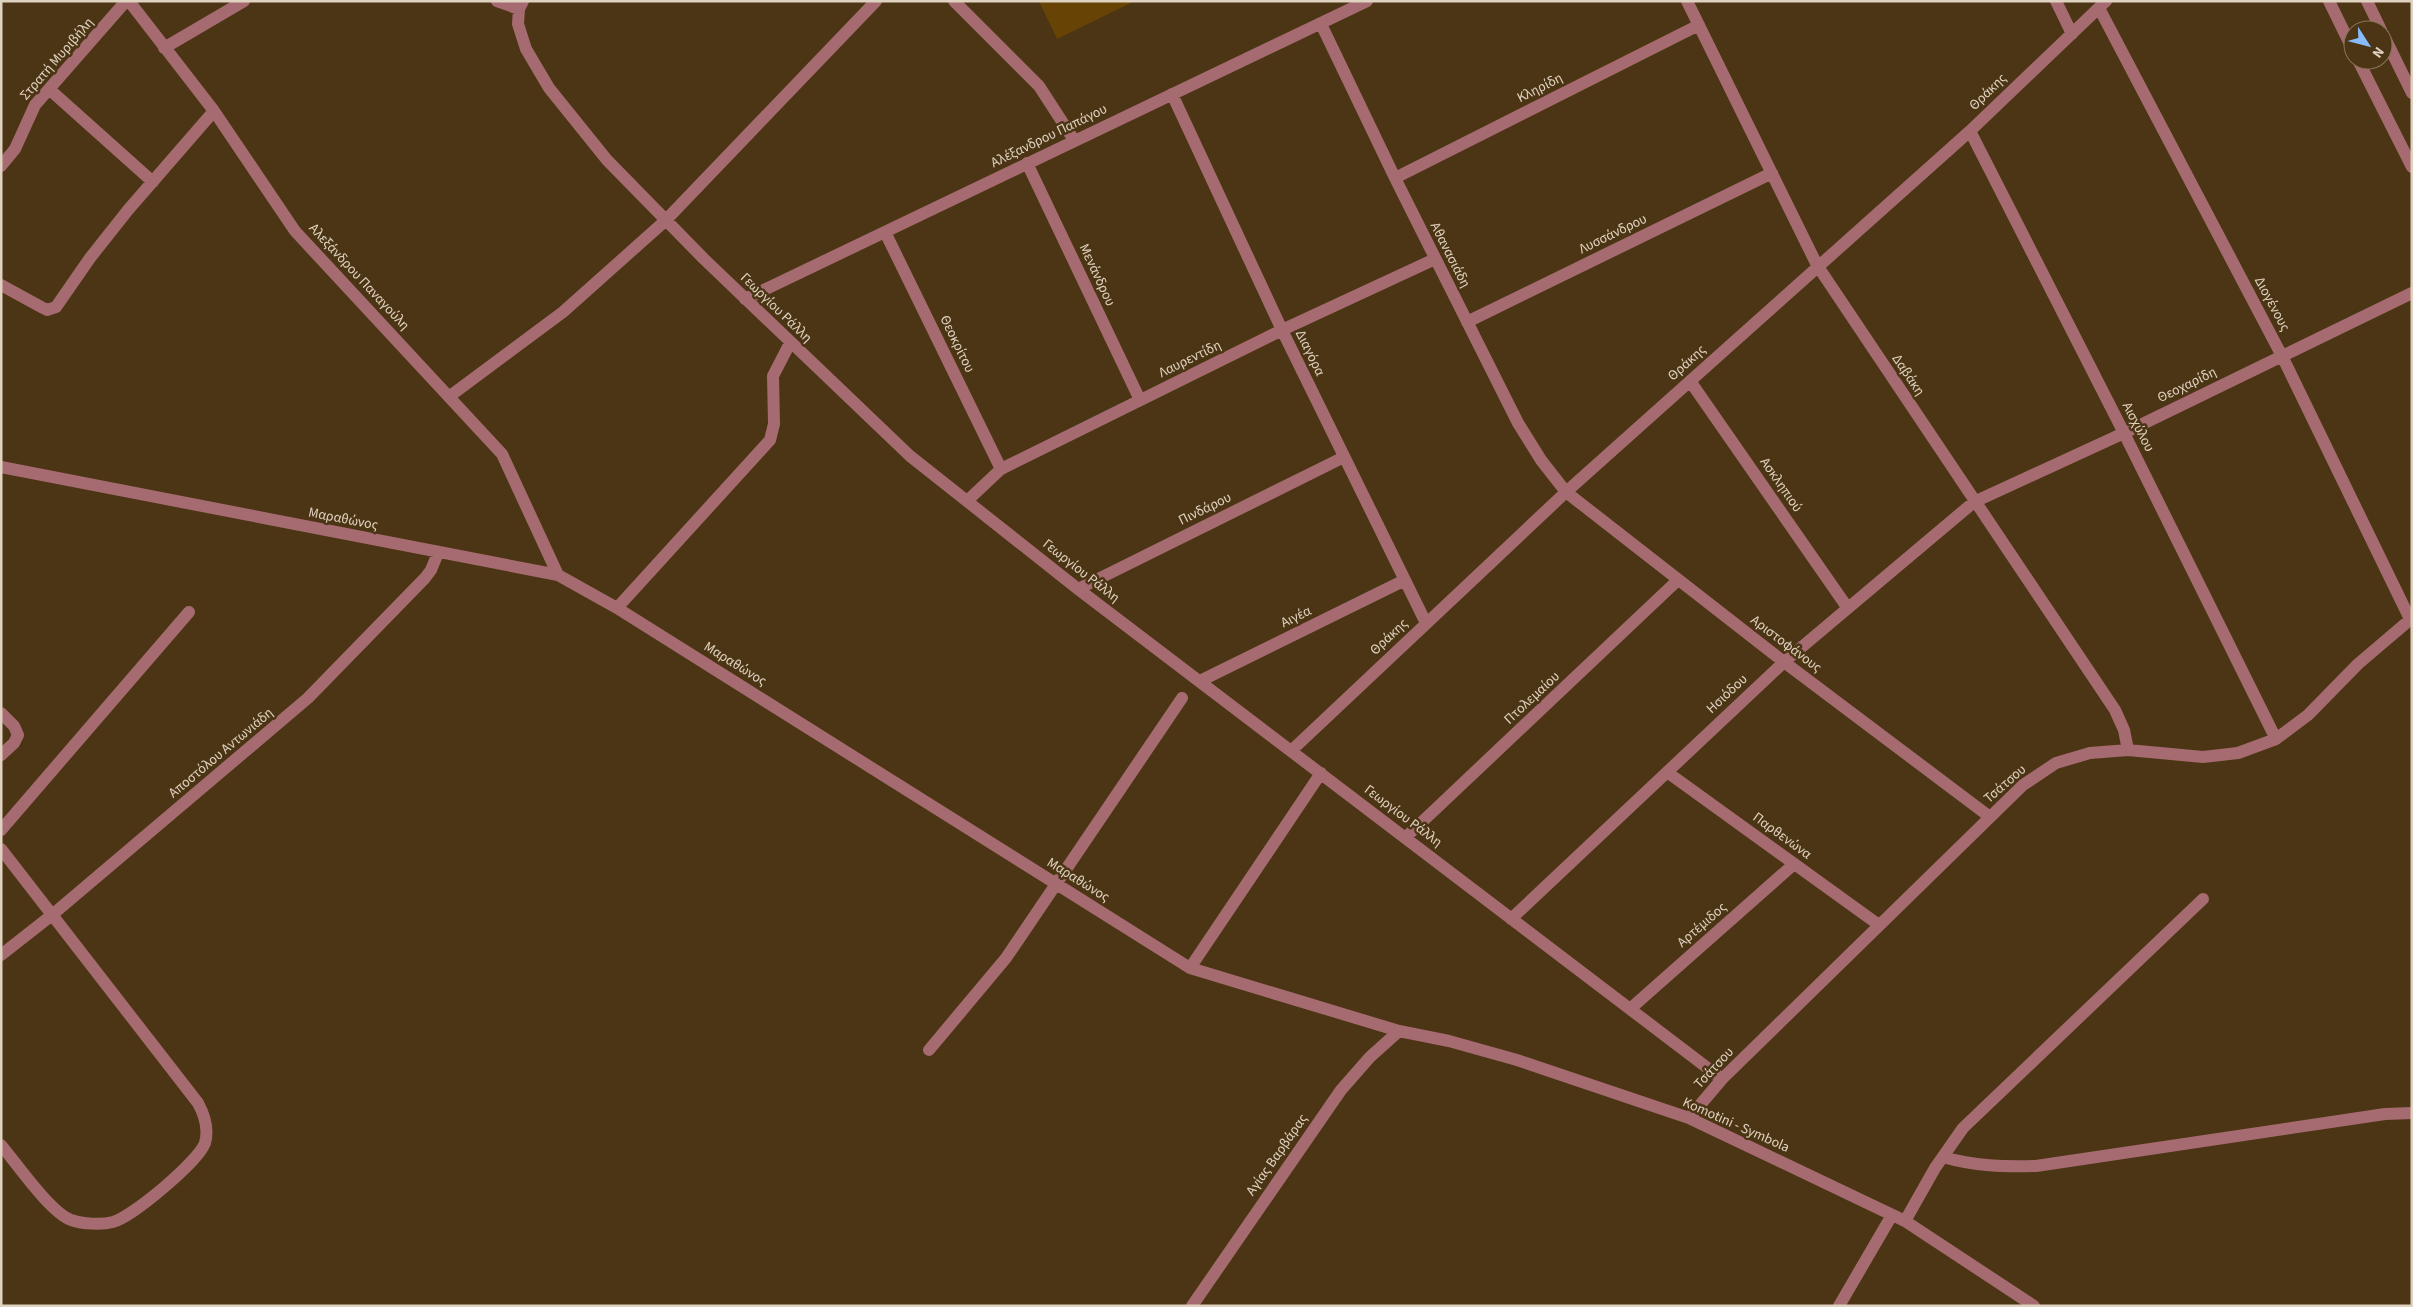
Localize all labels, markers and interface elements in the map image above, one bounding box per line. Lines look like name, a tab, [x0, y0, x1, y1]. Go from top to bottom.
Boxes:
street label: Στρατή Μυριβήλη	[15, 13, 99, 105]
north arrow	[2343, 20, 2393, 70]
text: N	[2367, 42, 2389, 62]
street label: Κληρίδη	[1514, 68, 1566, 108]
street label: Θράκης	[1965, 69, 2011, 115]
street label: Αλέξανδρου Παπάγου	[987, 99, 1111, 173]
street label: Λυσσάνδρου	[1576, 209, 1650, 259]
street label: Αλεξάνδρου Παναγούλη	[304, 219, 414, 335]
street label: Αθανασιάδη	[1425, 219, 1475, 291]
street label: Μενάνδρου	[1074, 240, 1120, 310]
street label: Γεωργίου Ράλλη	[736, 268, 816, 348]
street label: Διογένους	[2249, 273, 2295, 335]
street label: Θεοκρίτου	[934, 312, 980, 376]
street label: Διαγόρα	[1290, 327, 1330, 380]
street label: Λαυρεντίδη	[1155, 335, 1225, 383]
street label: Θράκης	[1663, 340, 1711, 386]
street label: Δαβάκη	[1887, 350, 1929, 400]
street label: Θεοχαρίδη	[2154, 362, 2220, 408]
street label: Αισχύλου	[2117, 399, 2159, 455]
street label: Ασκληπιού	[1755, 454, 1807, 516]
street label: Πινδάρου	[1175, 488, 1235, 530]
street label: Μαραθώνος	[306, 502, 380, 536]
street label: Γεωργίου Ράλλη	[1038, 534, 1124, 608]
street label: Αιγέα	[1277, 601, 1315, 633]
street label: Αριστοφάνους	[1746, 611, 1826, 677]
street label: Θράκης	[1366, 614, 1412, 660]
street label: Μαραθώνος	[700, 637, 770, 691]
street label: Πτολεμαίου	[1500, 667, 1564, 729]
street label: Ησιόδου	[1702, 670, 1752, 718]
street label: Αποστόλου Αντωνιάδη	[164, 703, 278, 803]
street label: Τσάτσου	[1979, 760, 2031, 808]
street label: Γεωργίου Ράλλη	[1360, 780, 1446, 852]
street label: Παρθενώνα	[1748, 808, 1816, 864]
street label: Μαραθώνος	[1043, 853, 1113, 907]
street label: Αρτέμιδος	[1673, 898, 1731, 952]
street label: Τσάτσου	[1690, 1043, 1738, 1093]
street label: Komotini - Symbola	[1679, 1092, 1793, 1158]
street label: Αγίας Βαρβάρας	[1241, 1110, 1313, 1200]

